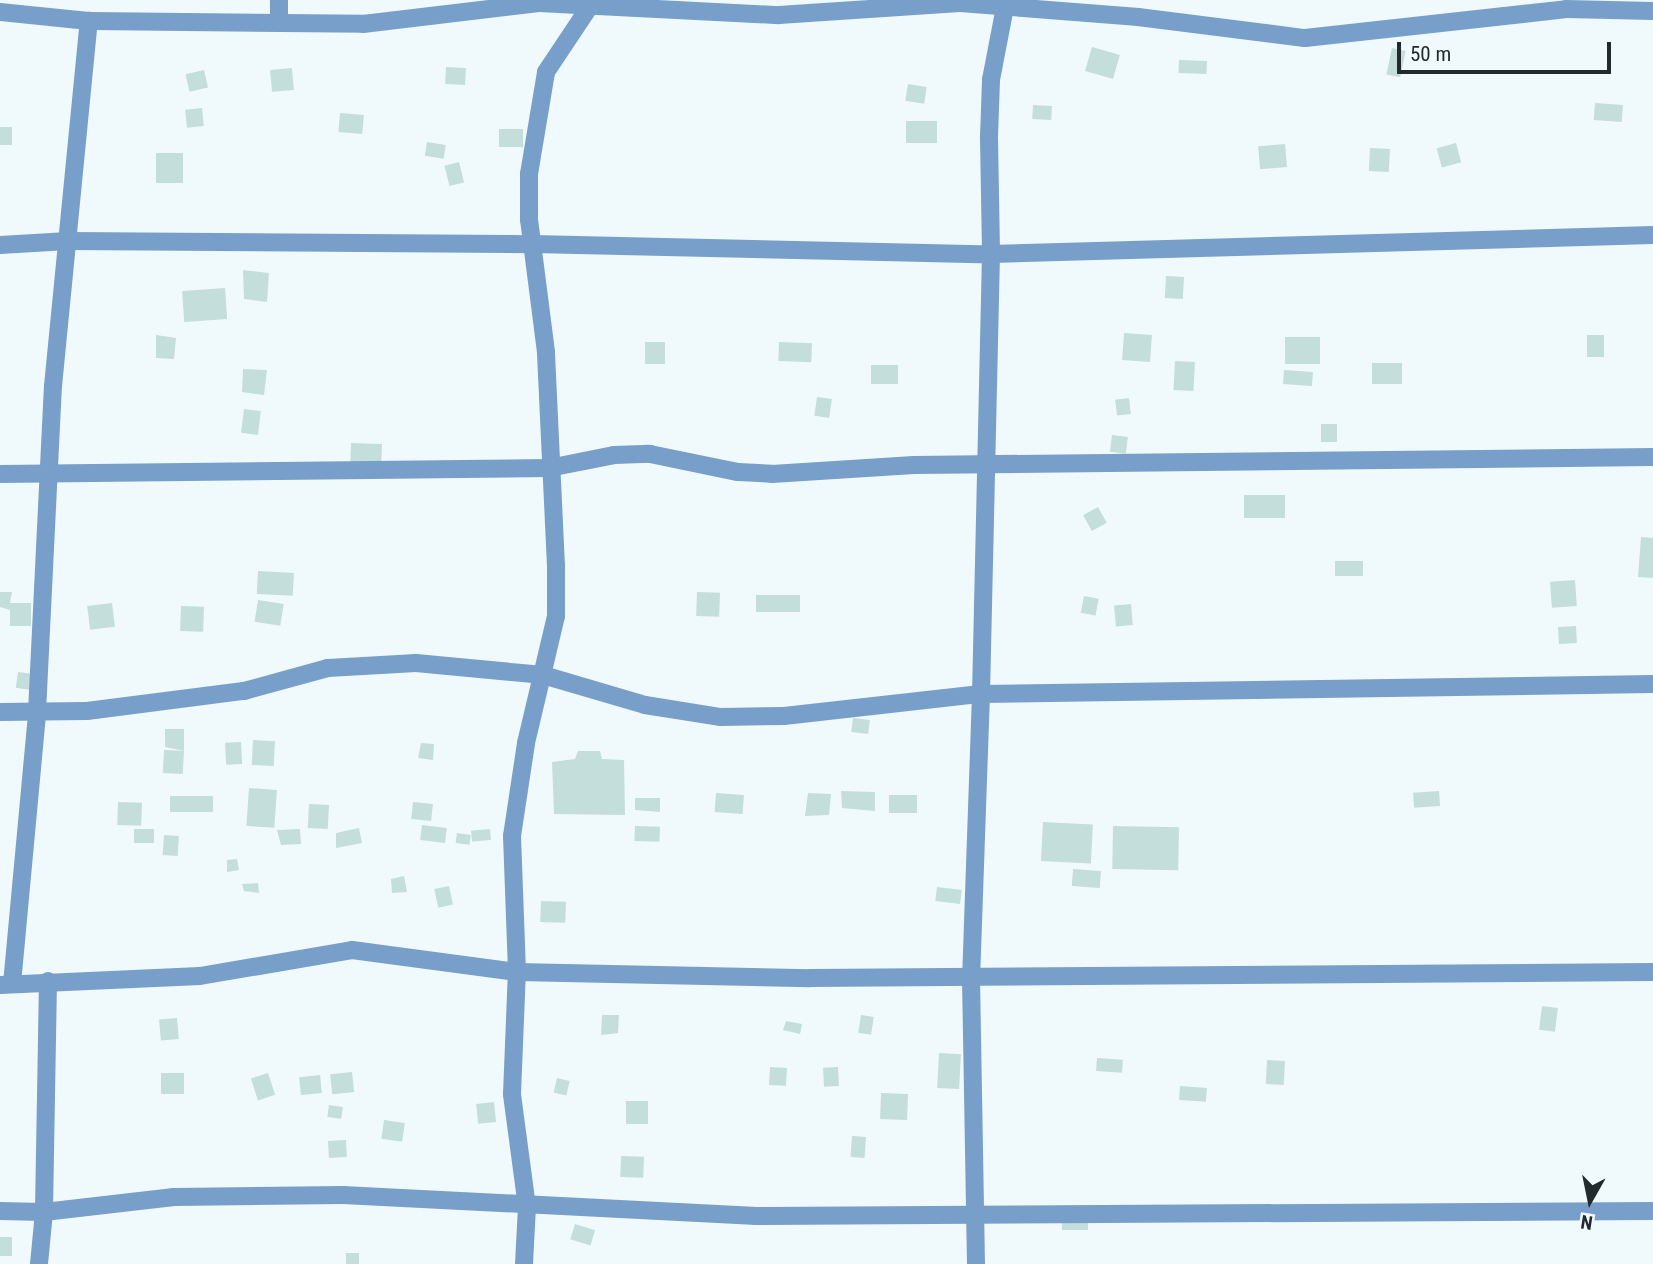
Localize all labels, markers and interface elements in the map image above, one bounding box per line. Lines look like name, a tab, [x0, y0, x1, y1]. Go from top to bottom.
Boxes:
scale bar	[1401, 28, 1614, 72]
text: 50 m	[1410, 42, 1451, 66]
north arrow	[1555, 1166, 1625, 1236]
text: N	[1579, 1210, 1594, 1235]

